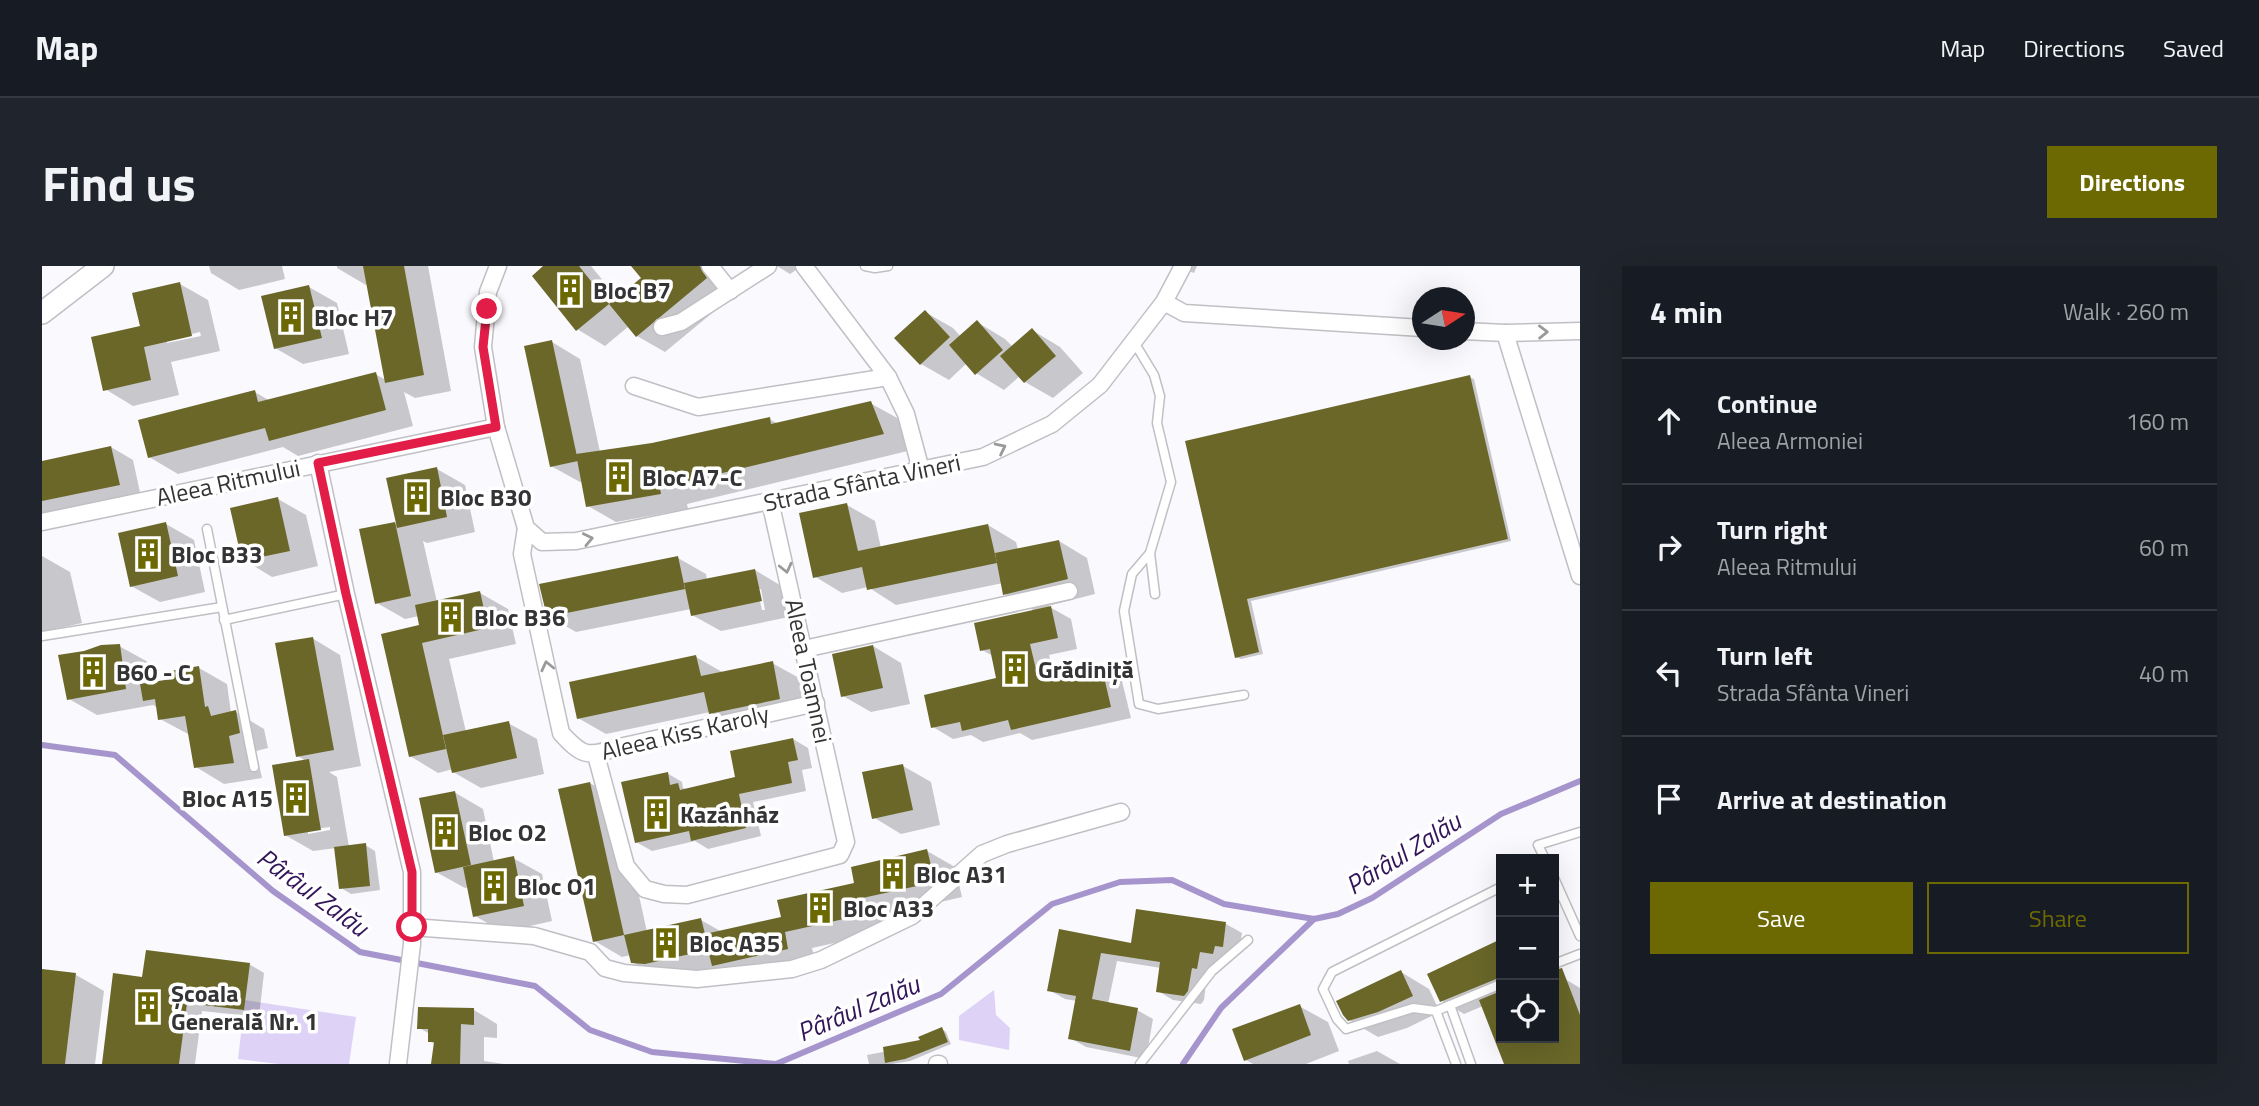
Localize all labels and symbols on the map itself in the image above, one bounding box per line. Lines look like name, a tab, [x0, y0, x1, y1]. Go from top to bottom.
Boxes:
place label: Bloc B7	[593, 272, 671, 308]
building icon: Bloc B7	[553, 273, 587, 307]
north arrow	[1412, 287, 1475, 350]
route end	[471, 293, 502, 324]
place label: Bloc H7	[314, 299, 394, 335]
building icon: Bloc H7	[274, 300, 308, 334]
one-way arrow	[1537, 324, 1548, 339]
one-way arrow	[994, 443, 1006, 457]
street label: Strada Sfânta Vineri	[760, 444, 964, 520]
street label: Aleea Ritmului	[153, 449, 303, 515]
place label: Bloc A7-C	[642, 459, 743, 495]
building icon: Bloc A7-C	[602, 460, 636, 494]
place label: Bloc B30	[440, 479, 531, 515]
building icon: Bloc B30	[400, 480, 434, 514]
one-way arrow	[582, 532, 594, 547]
place label: Bloc B33	[171, 536, 262, 572]
building icon: Bloc B33	[131, 537, 165, 571]
one-way arrow	[777, 562, 792, 574]
street label: Aleea Toamnei	[776, 595, 842, 747]
place label: Bloc B36	[474, 599, 565, 635]
building icon: Bloc B36	[434, 600, 468, 634]
place label: Grădiniță	[1038, 651, 1134, 687]
building icon: Grădiniță	[998, 652, 1032, 686]
place label: B60 - C	[116, 654, 191, 690]
building icon: B60 - C	[76, 655, 110, 689]
one-way arrow	[540, 660, 555, 672]
street label: Aleea Kiss Karoly	[597, 695, 773, 769]
place label: Bloc A15	[182, 780, 273, 816]
building icon: Bloc A15	[279, 781, 313, 815]
place label: Kazánház	[680, 796, 779, 832]
building icon: Kazánház	[640, 797, 674, 831]
water label: Pârâul Zalău	[1338, 801, 1470, 904]
place label: Bloc O2	[468, 814, 547, 850]
building icon: Bloc O2	[428, 815, 462, 849]
water label: Pârâul Zalău	[249, 838, 379, 947]
place label: Bloc A31	[916, 856, 1007, 892]
building icon: Bloc A31	[876, 857, 910, 891]
place label: Bloc O1	[517, 868, 596, 904]
building icon: Bloc O1	[477, 869, 511, 903]
place label: Bloc A33	[843, 890, 934, 926]
building icon: Bloc A33	[803, 891, 837, 925]
route start	[396, 911, 427, 942]
place label: Bloc A35	[689, 925, 780, 961]
building icon: Bloc A35	[649, 926, 683, 960]
water label: Pârâul Zalău	[791, 964, 927, 1051]
place label: Școala Generală Nr. 1	[171, 975, 318, 1039]
building icon: Școala Generală Nr. 1	[131, 990, 165, 1024]

